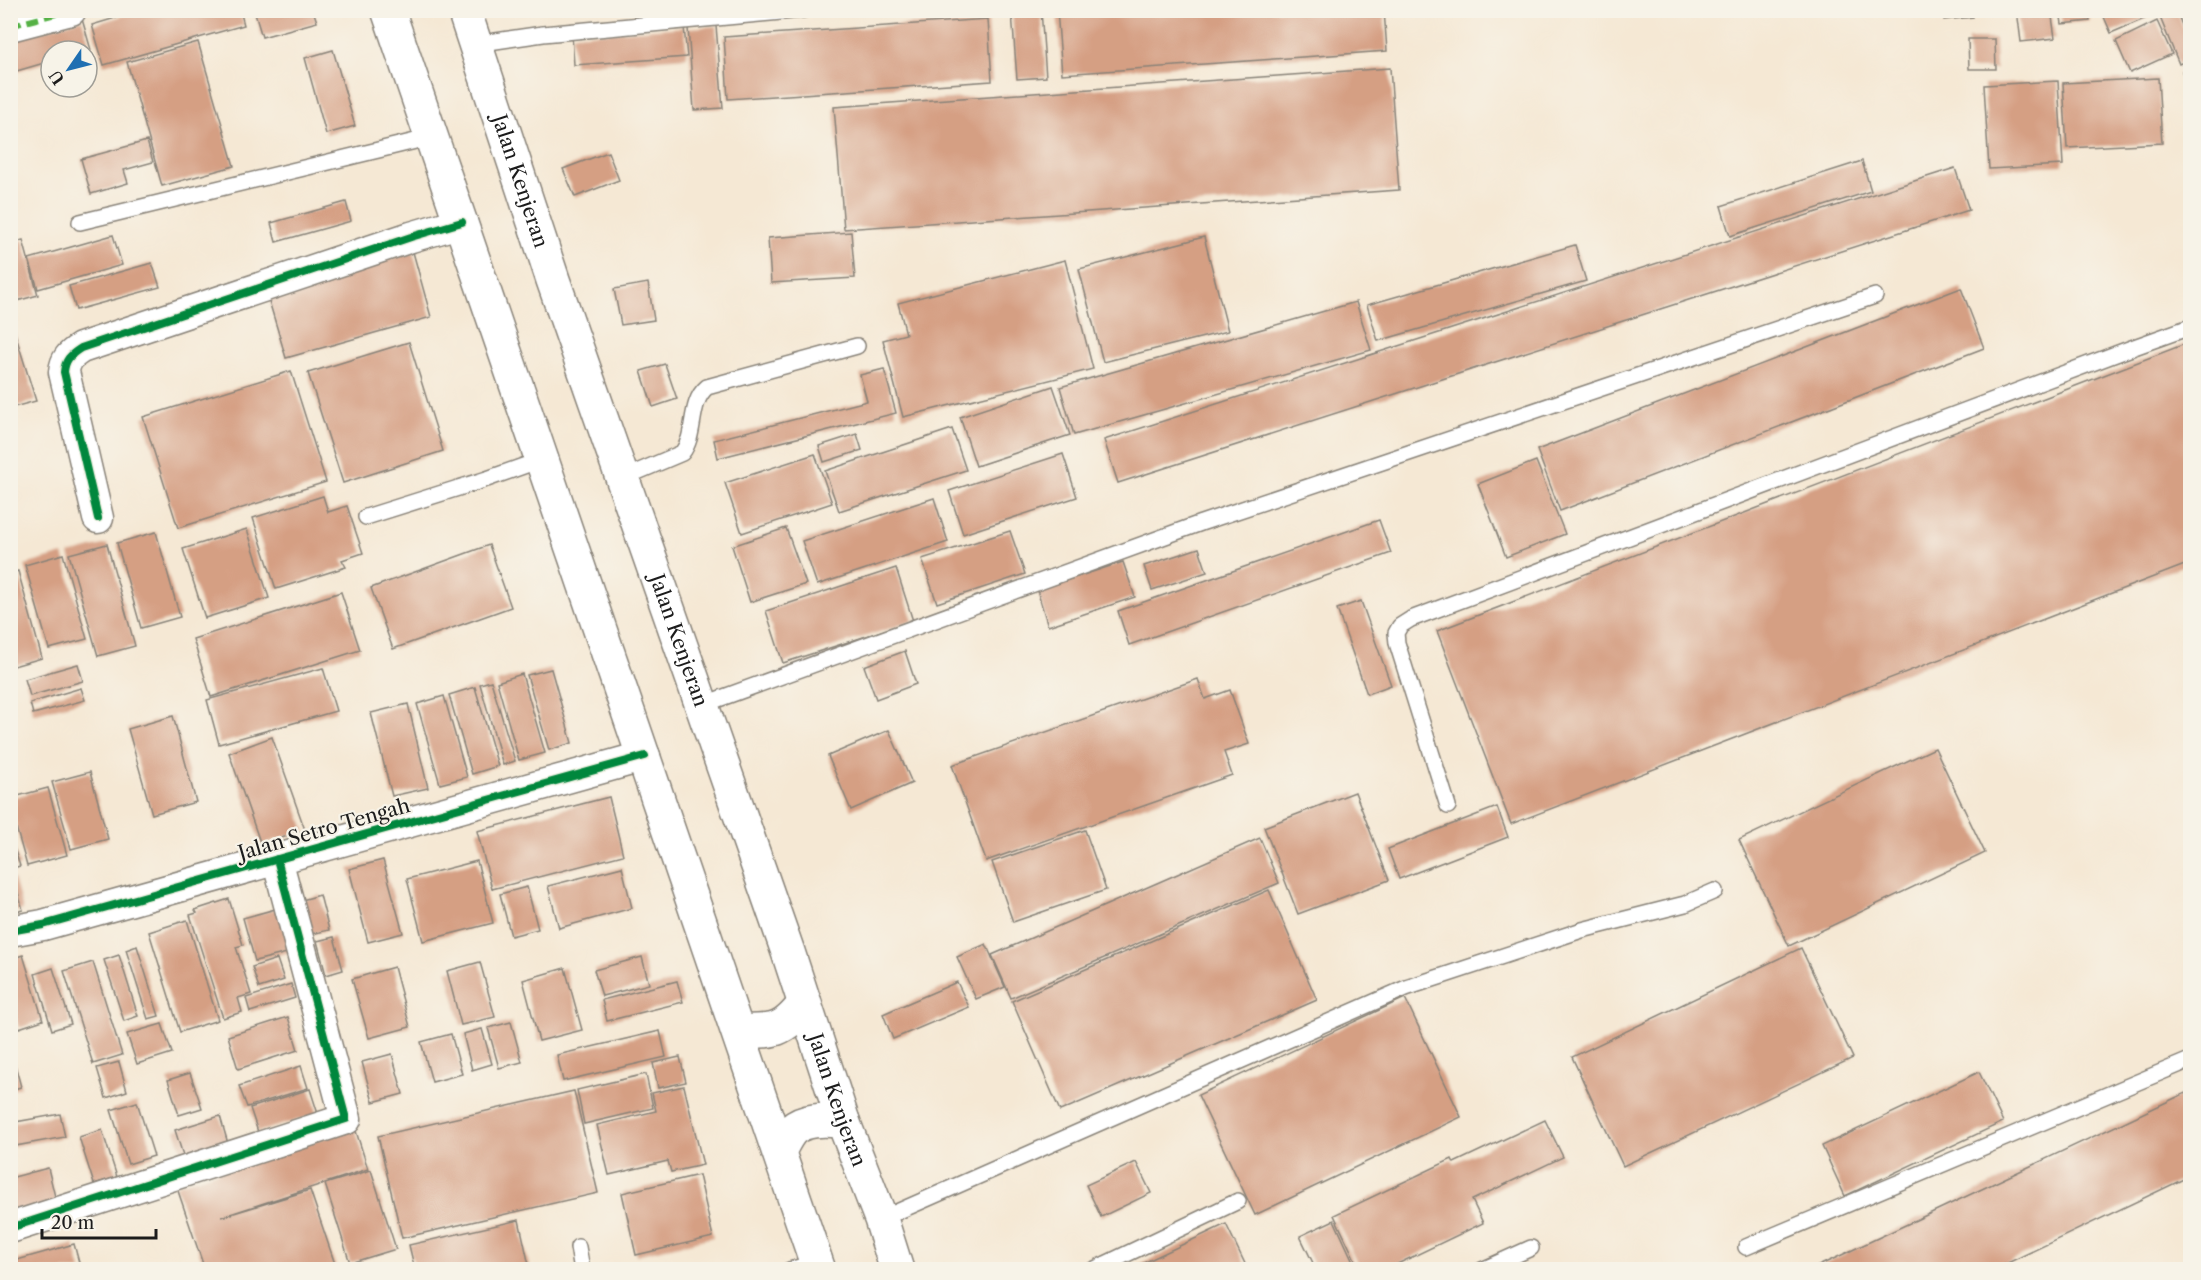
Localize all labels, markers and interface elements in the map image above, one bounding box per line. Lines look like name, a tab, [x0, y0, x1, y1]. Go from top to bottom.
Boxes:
north arrow	[39, 39, 99, 99]
text: U	[45, 67, 69, 89]
street label: Jalan Kenjeran	[486, 108, 554, 251]
street label: Jalan Kenjeran	[644, 568, 713, 710]
street label: Jalan Setro Tengah	[232, 793, 413, 866]
street label: Jalan Kenjeran	[802, 1028, 872, 1170]
scale bar	[42, 1202, 156, 1240]
text: 20 m	[51, 1212, 95, 1234]

